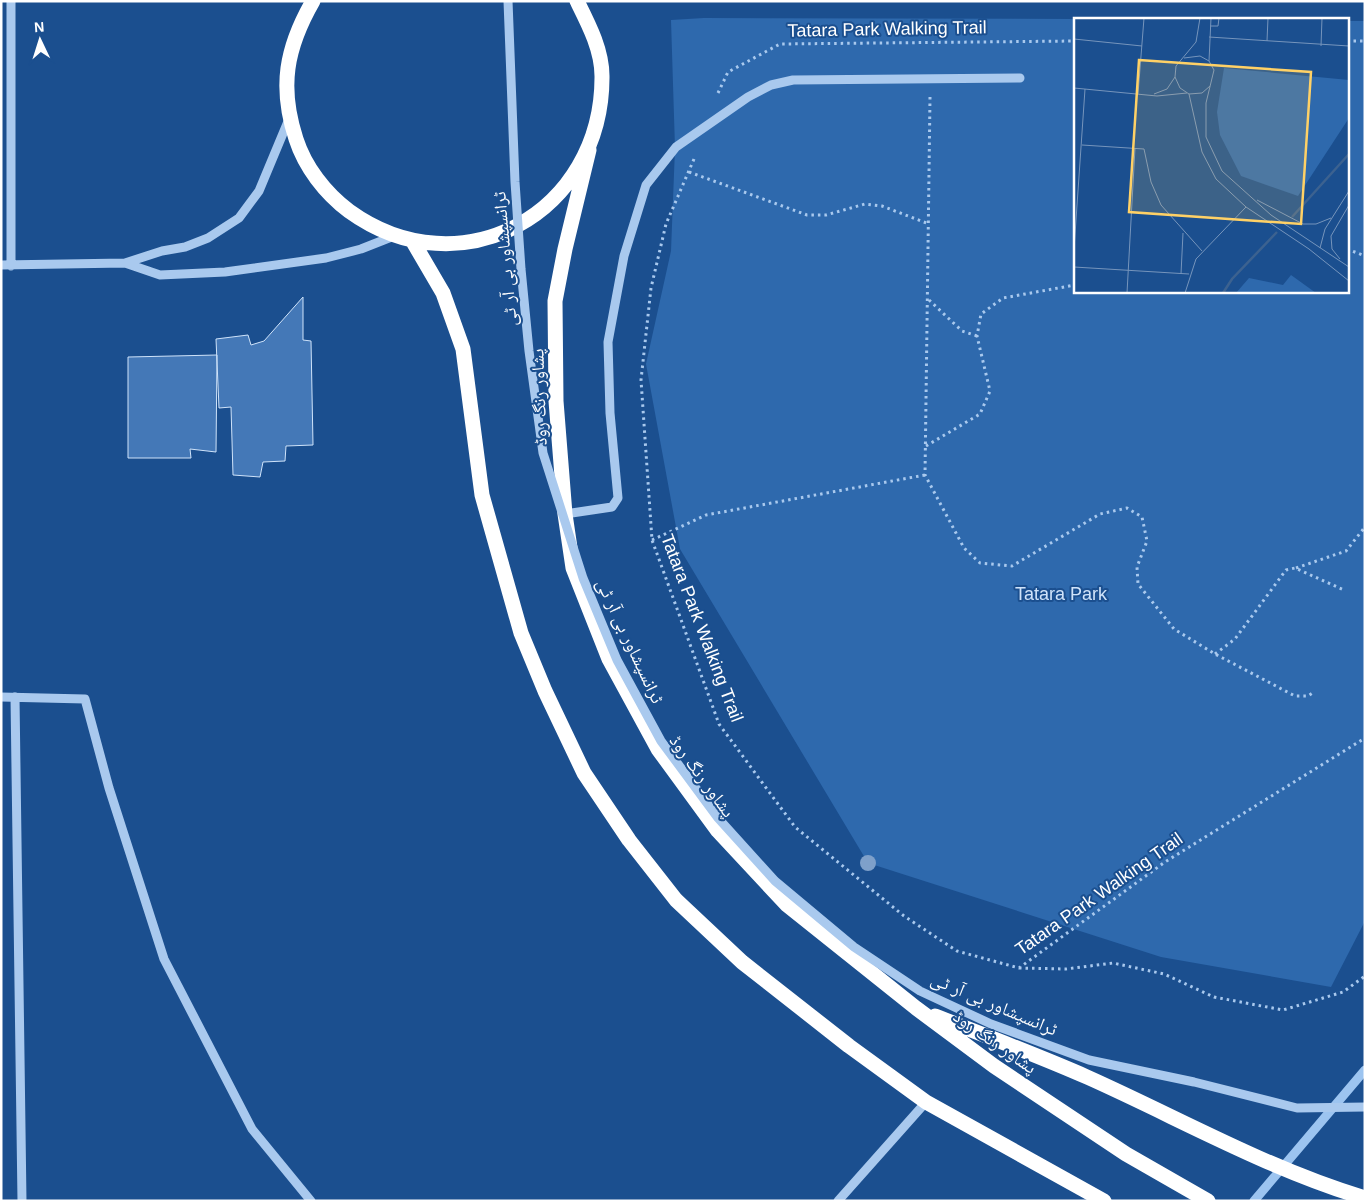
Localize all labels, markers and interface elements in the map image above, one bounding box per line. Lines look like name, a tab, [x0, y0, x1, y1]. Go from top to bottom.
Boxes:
north arrow	[15, 15, 65, 65]
street label: Tatara Park Walking Trail	[787, 17, 987, 41]
inset map	[1074, 18, 1348, 292]
text: N	[33, 19, 45, 35]
street label: ٹرانسپشاور بی آر ٹی	[489, 191, 522, 327]
street label: پشاور رنگ روڈ	[527, 348, 552, 446]
street label: Tatara Park Walking Trail	[657, 531, 747, 725]
street label: ٹرانسپشاور بی آر ٹی	[591, 576, 668, 707]
park label: Tatara Park	[1015, 584, 1108, 604]
street label: پشاور رنگ روڈ	[665, 731, 739, 822]
street label: Tatara Park Walking Trail	[1012, 829, 1186, 959]
street label: ٹرانسپشاور بی آر ٹی	[927, 968, 1060, 1041]
street label: پشاور رنگ روڈ	[949, 1006, 1040, 1079]

